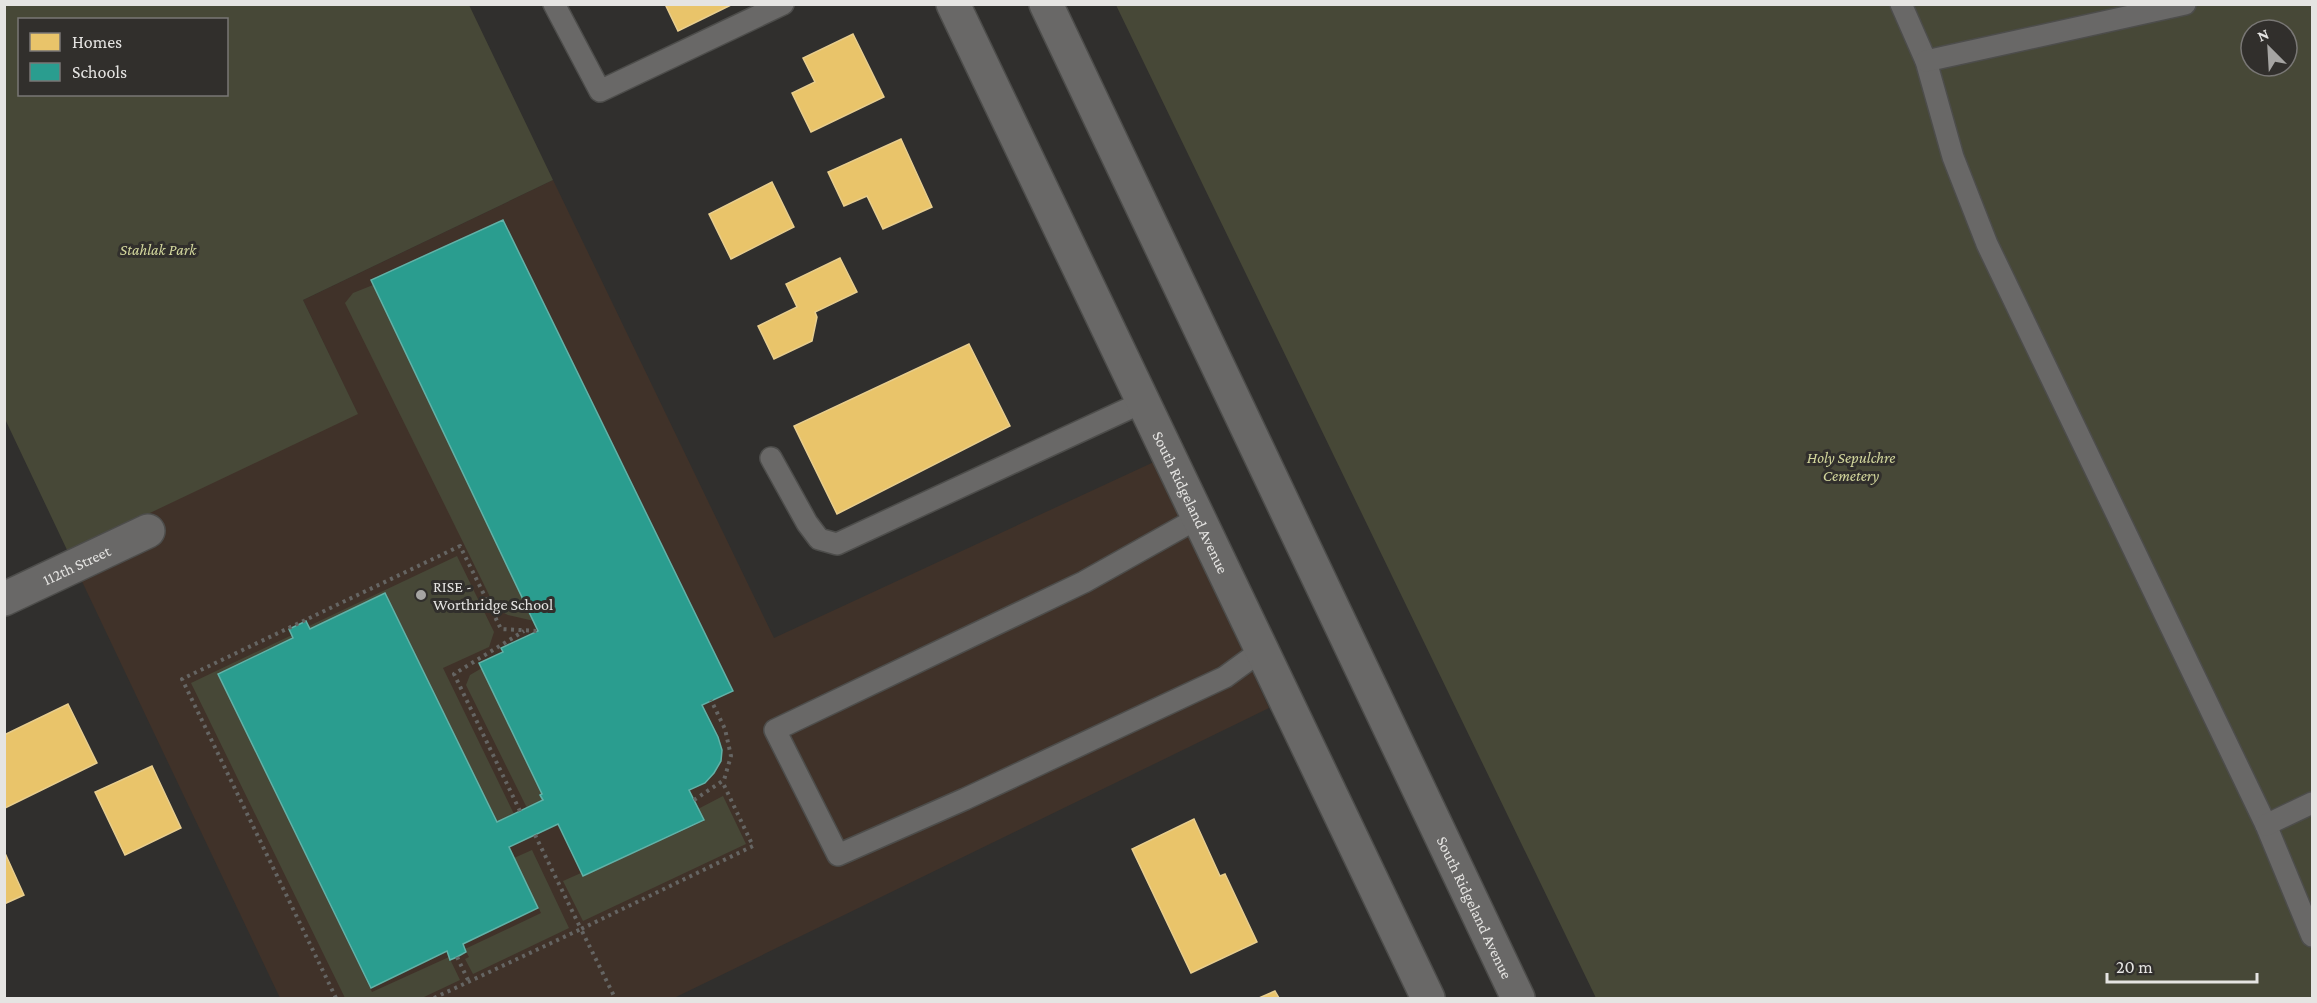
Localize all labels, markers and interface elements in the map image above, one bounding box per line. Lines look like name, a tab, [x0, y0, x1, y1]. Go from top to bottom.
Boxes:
legend	[18, 18, 228, 96]
north arrow	[2239, 18, 2299, 78]
text: N	[2255, 25, 2272, 45]
text: Homes	[72, 32, 122, 52]
text: Schools	[72, 62, 127, 82]
park label: Stahlak Park	[120, 241, 197, 258]
street label: South Ridgeland Avenue	[1149, 428, 1232, 576]
park label: Holy Sepulchre Cemetery	[1807, 449, 1895, 485]
street label: 112th Street	[40, 542, 114, 588]
place label: RISE - Worthridge School	[433, 578, 553, 614]
marker: RISE - Worthridge School	[414, 588, 428, 602]
street label: South Ridgeland Avenue	[1433, 834, 1516, 982]
scale bar	[2107, 946, 2257, 984]
text: 20 m	[2116, 957, 2153, 977]

